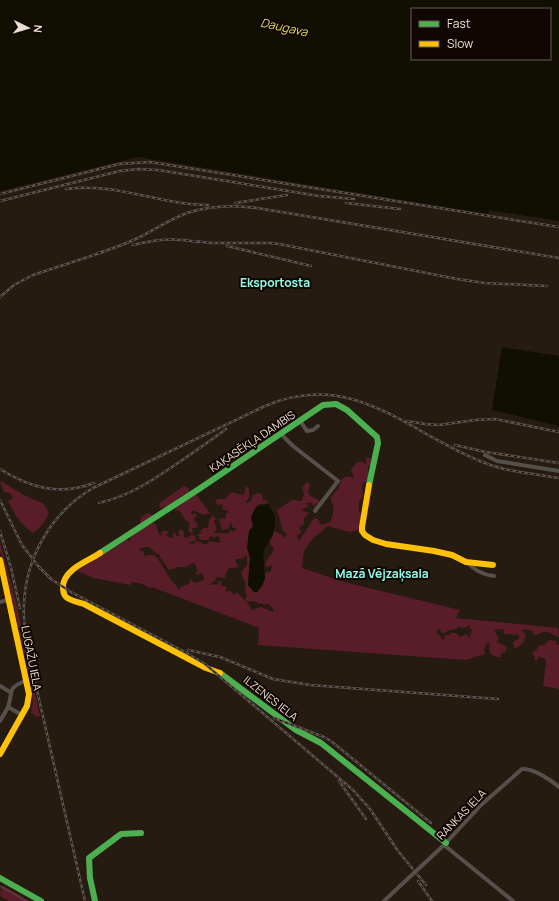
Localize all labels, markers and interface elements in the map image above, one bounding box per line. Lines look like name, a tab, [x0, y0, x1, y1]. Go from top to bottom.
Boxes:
north arrow	[8, 8, 48, 48]
legend	[411, 8, 551, 60]
water label: Daugava	[259, 14, 310, 41]
text: Fast	[447, 15, 471, 32]
text: N	[31, 24, 46, 34]
text: Slow	[447, 35, 473, 52]
district label: Eksportosta	[240, 274, 310, 291]
street label: KAĶASĒKĻA DAMBIS	[206, 407, 298, 475]
district label: Mazā Vējzaķsala	[335, 565, 429, 582]
street label: LUGAŽU IELA	[18, 624, 46, 692]
street label: ILZENES IELA	[241, 672, 301, 724]
street label: RANKAS IELA	[433, 785, 489, 843]

